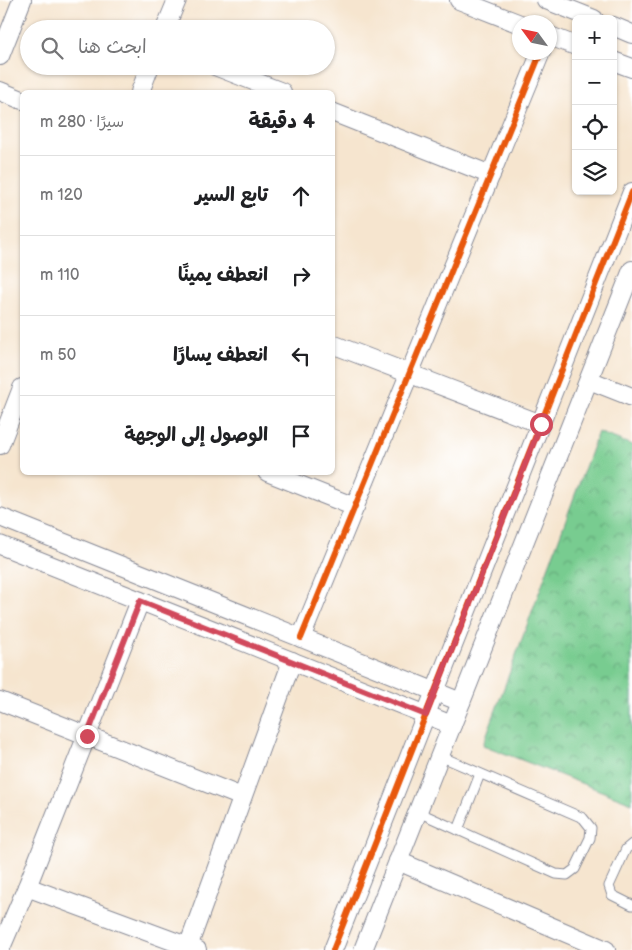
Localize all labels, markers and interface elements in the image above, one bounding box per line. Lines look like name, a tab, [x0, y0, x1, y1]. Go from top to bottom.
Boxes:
north arrow	[512, 15, 557, 60]
map controls	[572, 15, 617, 195]
button: +	[572, 15, 617, 60]
search box	[20, 20, 335, 75]
icon: search	[38, 34, 66, 62]
text: ابحث هنا	[78, 36, 147, 59]
button: −	[572, 60, 617, 105]
button: locate	[572, 105, 617, 150]
text: 4 دقيقة	[249, 109, 315, 134]
text: سيرًا · 280 m	[40, 113, 124, 132]
button: layers	[572, 150, 617, 195]
icon: ahead	[287, 182, 315, 210]
text: تابع السير	[195, 184, 268, 207]
text: 120 m	[40, 186, 83, 205]
icon: right	[287, 262, 315, 290]
text: انعطف يمينًا	[178, 264, 268, 287]
text: 110 m	[40, 266, 79, 285]
icon: left	[287, 342, 315, 370]
text: انعطف يسارًا	[173, 344, 268, 367]
text: 50 m	[40, 346, 76, 365]
route start	[530, 413, 553, 436]
icon: arrive	[287, 422, 315, 450]
text: الوصول إلى الوجهة	[124, 424, 268, 447]
route end	[76, 725, 99, 748]

